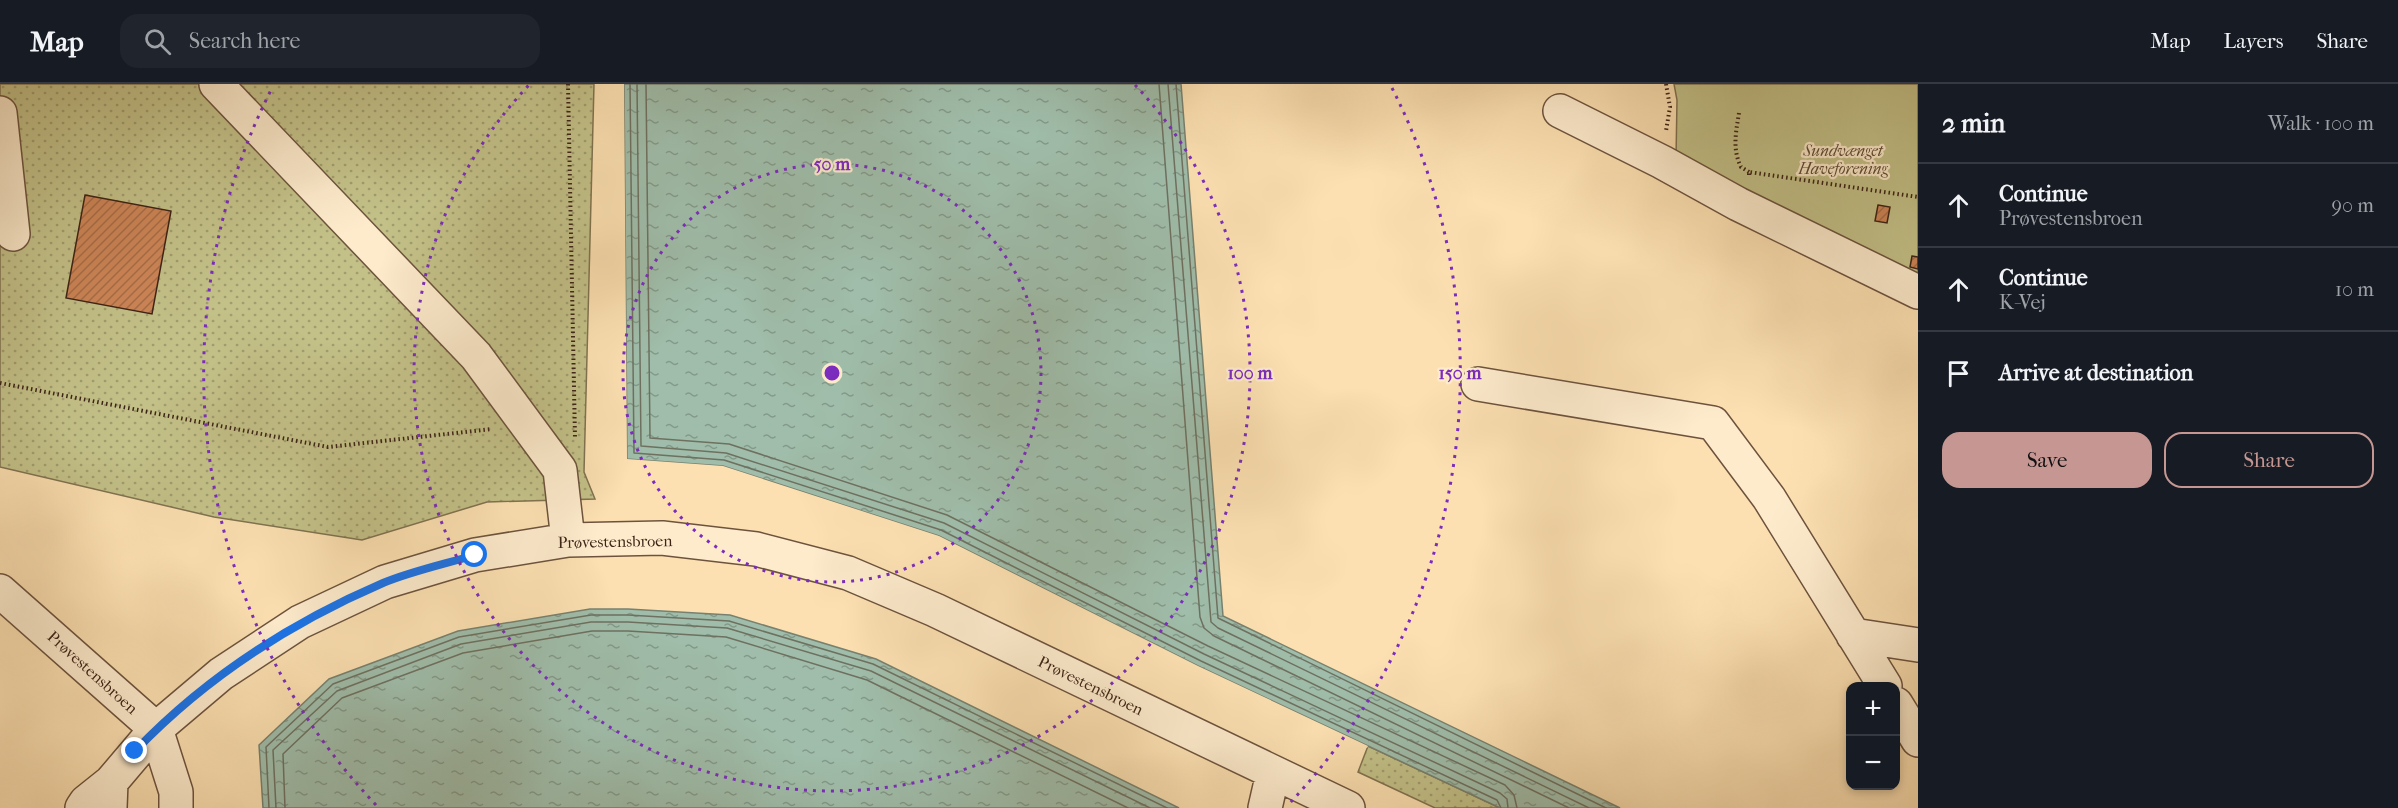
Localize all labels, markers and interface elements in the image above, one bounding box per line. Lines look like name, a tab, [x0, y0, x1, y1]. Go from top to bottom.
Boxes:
search box	[120, 14, 540, 68]
text: Map	[30, 25, 84, 58]
icon: search	[141, 25, 174, 58]
text: Search here	[189, 28, 300, 54]
text: Map	[2150, 29, 2191, 53]
text: Layers	[2224, 29, 2283, 53]
text: Share	[2316, 29, 2368, 53]
text: 2 min	[1942, 108, 2005, 139]
text: Walk · 100 m	[2268, 112, 2374, 135]
park label: Sundvænget Haveforening	[1797, 141, 1888, 178]
text: 50 m	[814, 154, 851, 175]
text: Continue	[1999, 181, 2088, 207]
icon: ahead	[1942, 189, 1975, 222]
text: 90 m	[2332, 194, 2374, 217]
text: Prøvestensbroen	[1999, 207, 2143, 230]
text: Continue	[1999, 265, 2088, 291]
icon: ahead	[1942, 273, 1975, 306]
text: 10 m	[2335, 278, 2374, 301]
text: K-Vej	[1999, 291, 2046, 314]
icon: arrive	[1942, 357, 1975, 390]
text: Arrive at destination	[1999, 360, 2193, 386]
centre of rings	[822, 363, 842, 383]
text: 100 m	[1227, 363, 1274, 384]
text: 150 m	[1439, 363, 1482, 384]
button: Save	[1942, 432, 2152, 488]
button: Share	[2164, 432, 2374, 488]
street label: Prøvestensbroen	[557, 531, 673, 552]
route start	[461, 541, 487, 567]
street label: Prøvestensbroen	[44, 627, 142, 718]
street label: Prøvestensbroen	[1035, 652, 1147, 719]
map controls	[1846, 682, 1900, 790]
button: +	[1846, 682, 1900, 736]
button: −	[1846, 736, 1900, 790]
route end	[121, 737, 147, 763]

